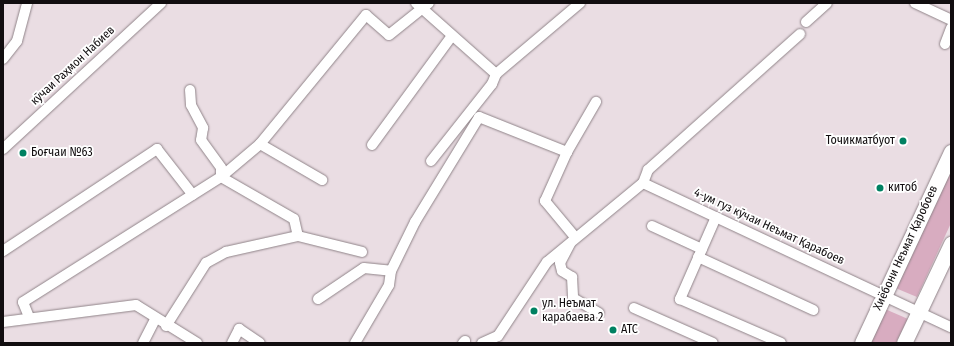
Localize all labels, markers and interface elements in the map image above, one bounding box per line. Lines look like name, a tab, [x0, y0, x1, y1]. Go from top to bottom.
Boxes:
street label: кӯчаи Раҳмон Набиев	[28, 23, 118, 109]
place label: Точикматбуот	[826, 134, 895, 148]
marker: Точикматбуот	[898, 136, 908, 146]
place label: Боғчаи №63	[31, 146, 93, 160]
marker: Боғчаи №63	[18, 148, 28, 158]
place label: китоб	[888, 181, 917, 195]
street label: Хиёбони Неъмат Қаробоев	[871, 183, 941, 313]
marker: китоб	[875, 183, 885, 193]
street label: 4-ум гуз кӯчаи Неъмат Қарабоев	[691, 186, 847, 268]
place label: ул. Неъмат карабаева 2	[542, 297, 603, 325]
marker: ул. Неъмат карабаева 2	[529, 306, 539, 316]
place label: АТС	[621, 323, 638, 337]
marker: АТС	[608, 325, 618, 335]

